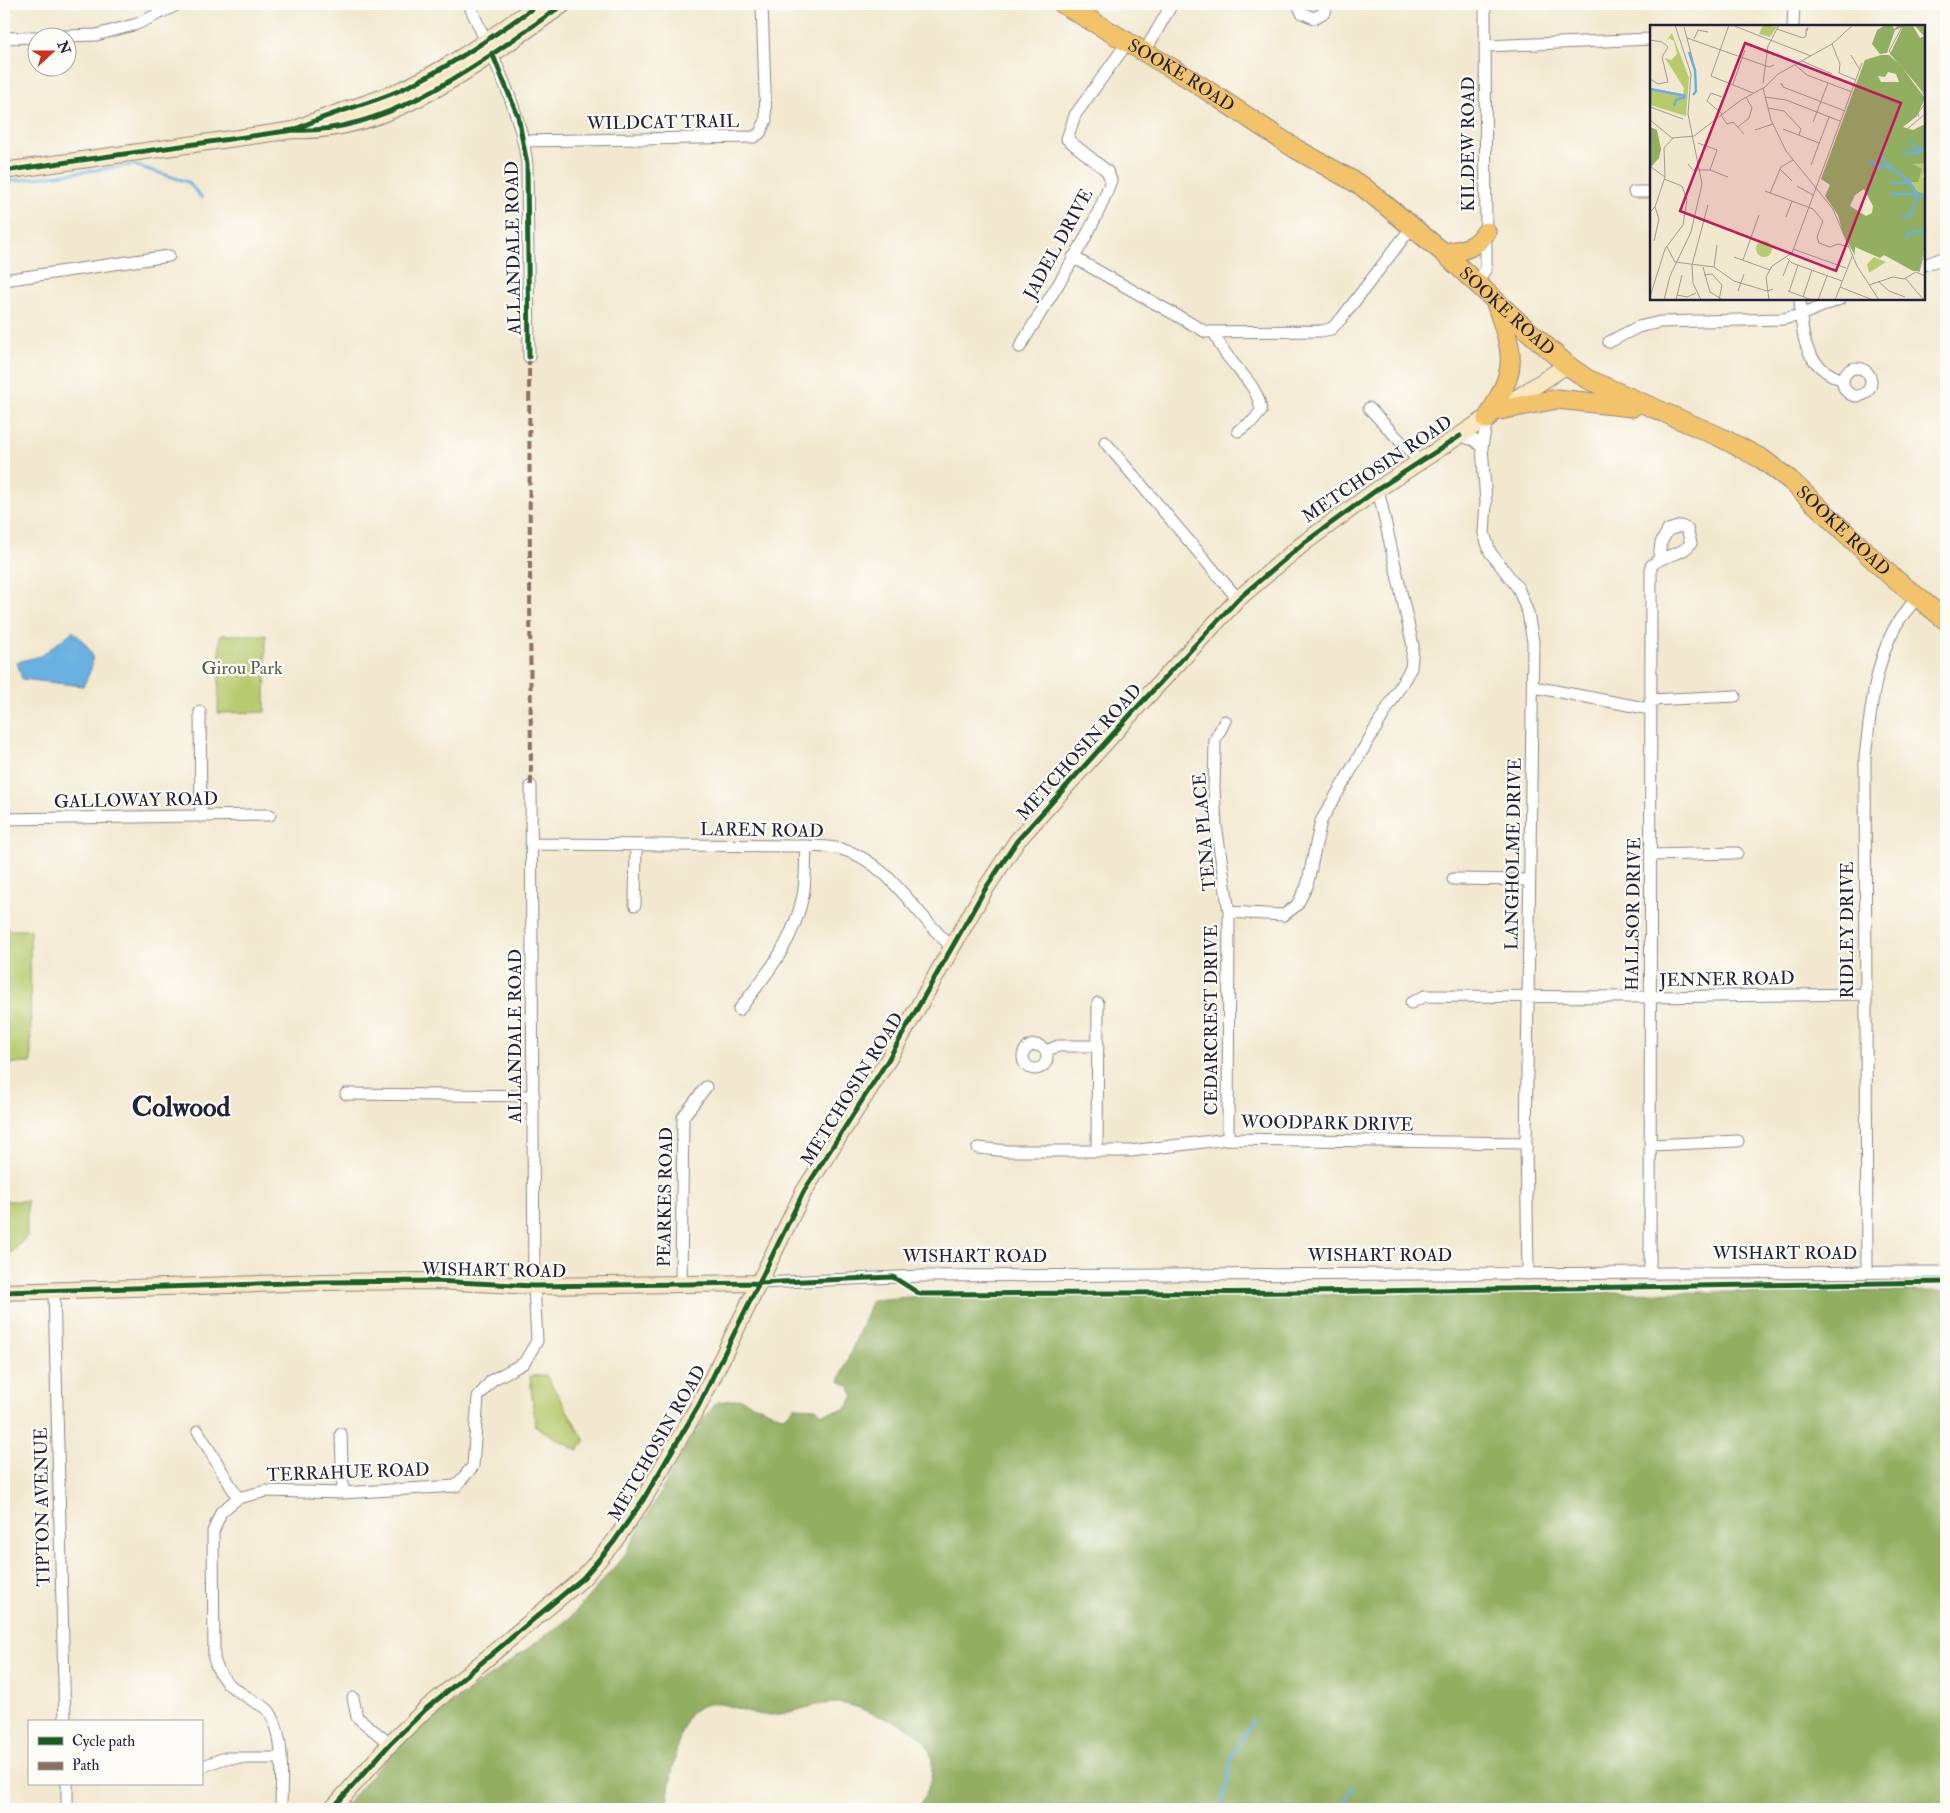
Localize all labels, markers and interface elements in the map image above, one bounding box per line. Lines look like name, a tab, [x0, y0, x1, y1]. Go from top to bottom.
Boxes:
inset map	[1650, 25, 1925, 300]
north arrow	[28, 28, 78, 78]
street label: SOOKE ROAD	[1123, 34, 1239, 117]
text: N	[53, 38, 74, 57]
street label: KILDEW ROAD	[1457, 76, 1480, 212]
street label: WILDCAT TRAIL	[586, 110, 739, 135]
street label: ALLANDALE ROAD	[500, 161, 527, 336]
street label: JADEL DRIVE	[1018, 185, 1098, 305]
street label: SOOKE ROAD	[1454, 262, 1560, 361]
street label: METCHOSIN ROAD	[1298, 411, 1457, 528]
street label: SOOKE ROAD	[1791, 481, 1895, 581]
park label: Girou Park	[201, 657, 283, 680]
street label: METCHOSIN ROAD	[1012, 679, 1147, 826]
street label: LANGHOLME DRIVE	[1500, 758, 1527, 950]
street label: TENA PLACE	[1188, 772, 1221, 892]
street label: GALLOWAY ROAD	[54, 788, 218, 813]
street label: LAREN ROAD	[700, 818, 824, 843]
street label: HALLSOR DRIVE	[1621, 837, 1646, 991]
street label: RIDLEY DRIVE	[1836, 861, 1859, 999]
street label: CEDARCREST DRIVE	[1200, 924, 1223, 1116]
street label: ALLANDALE ROAD	[504, 949, 527, 1124]
street label: JENNER ROAD	[1658, 967, 1795, 992]
street label: METCHOSIN ROAD	[796, 1008, 909, 1170]
district label: Colwood	[132, 1090, 231, 1125]
street label: WOODPARK DRIVE	[1240, 1110, 1413, 1137]
street label: PEARKES ROAD	[653, 1127, 678, 1267]
street label: WISHART ROAD	[1712, 1242, 1857, 1265]
street label: WISHART ROAD	[1307, 1244, 1452, 1267]
street label: WISHART ROAD	[902, 1245, 1047, 1268]
street label: WISHART ROAD	[421, 1258, 566, 1283]
street label: METCHOSIN ROAD	[603, 1361, 712, 1525]
street label: TIPTON AVENUE	[30, 1427, 55, 1587]
street label: TERRAHUE ROAD	[266, 1458, 430, 1487]
legend	[28, 1720, 202, 1786]
text: Cycle path	[72, 1732, 135, 1752]
text: Path	[72, 1756, 99, 1775]

